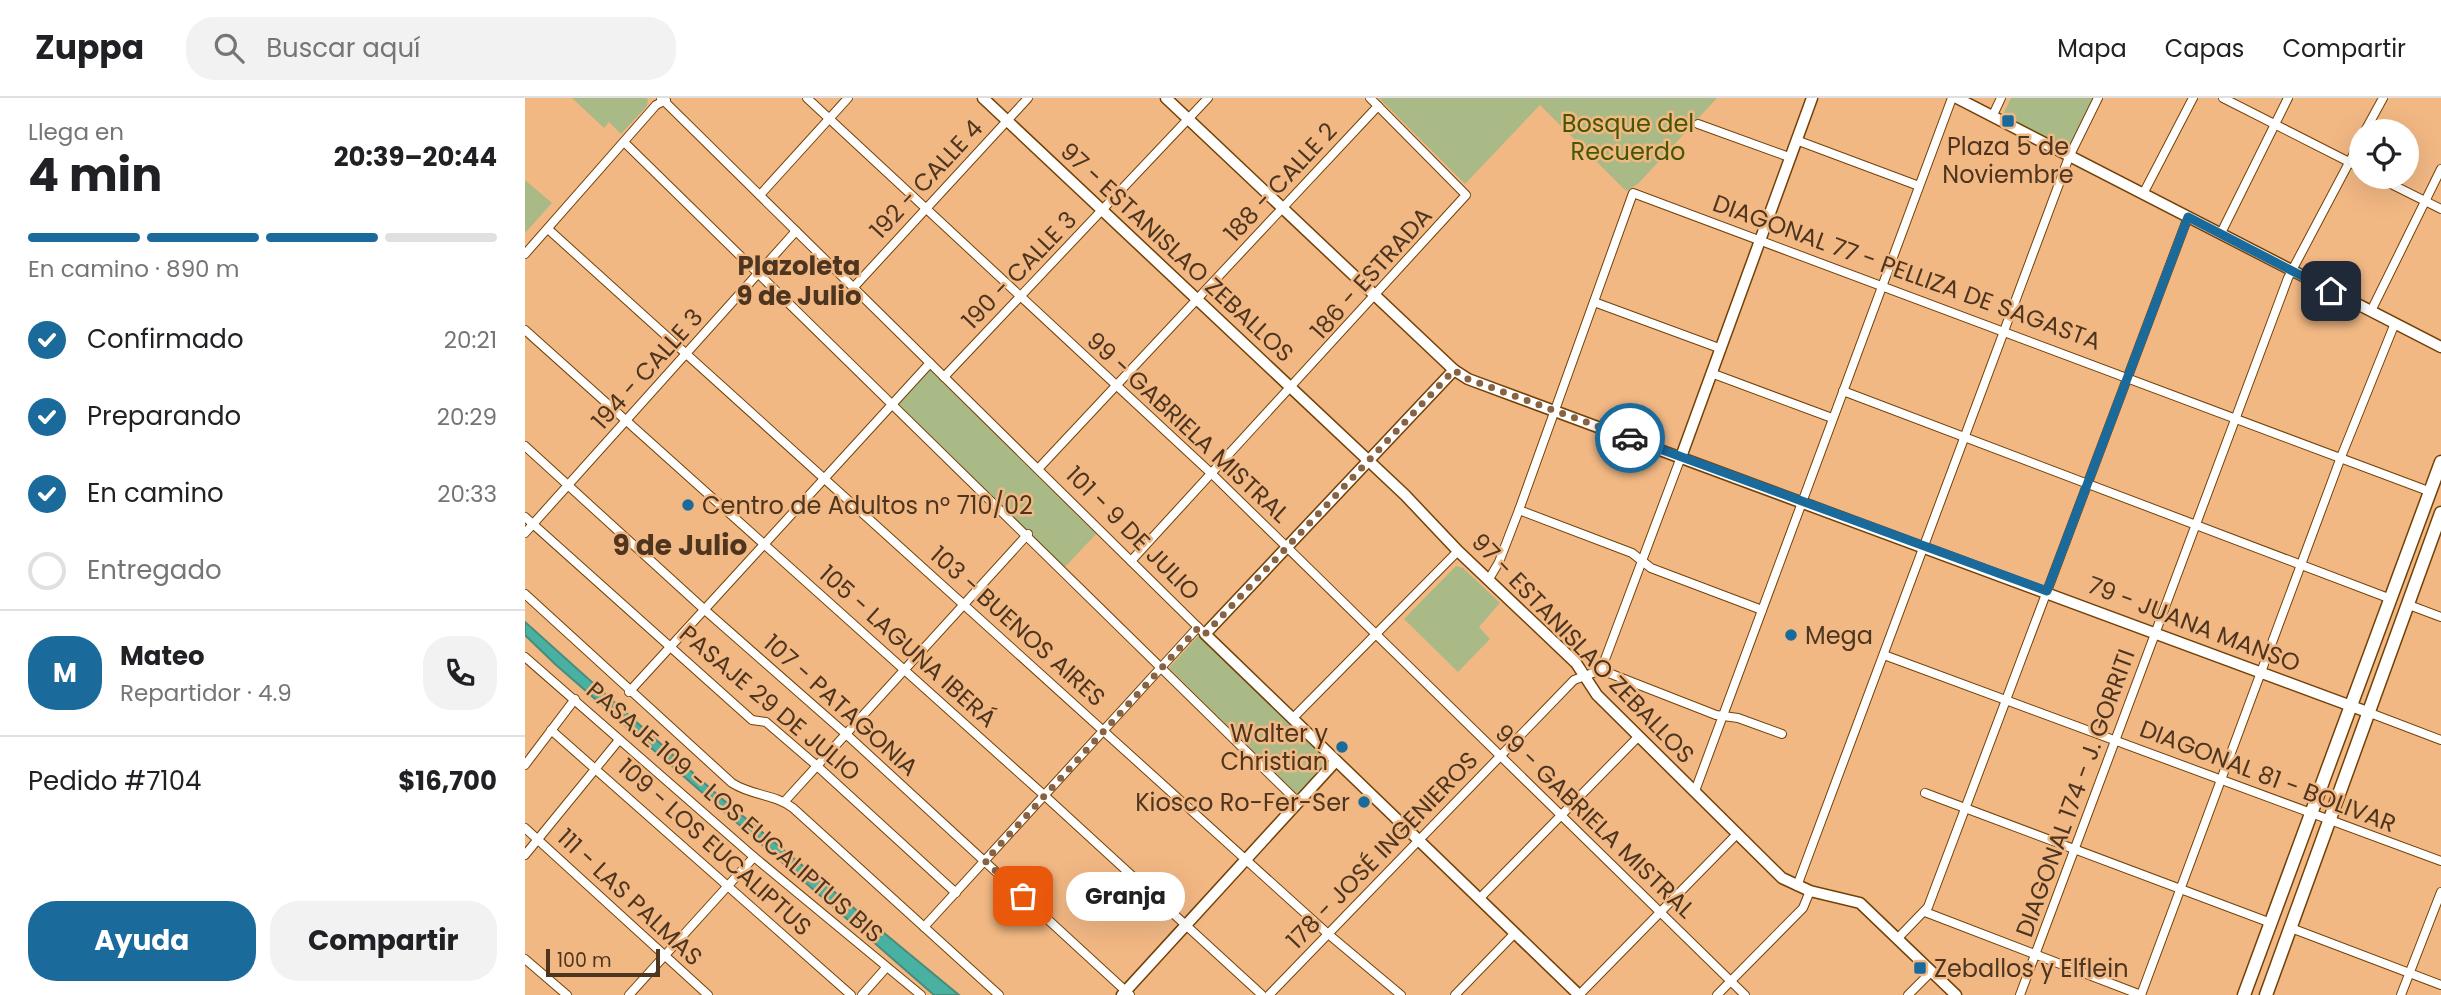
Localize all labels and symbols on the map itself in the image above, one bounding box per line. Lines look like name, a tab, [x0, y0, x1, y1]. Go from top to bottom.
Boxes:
park label: Bosque del Recuerdo	[1562, 107, 1694, 168]
street label: 192 - CALLE 4	[862, 112, 990, 246]
marker: Plaza 5 de Noviembre	[2000, 113, 2016, 129]
street label: 188 - CALLE 2	[1216, 115, 1344, 249]
place label: Plaza 5 de Noviembre	[1942, 130, 2074, 191]
street label: 97 - ESTANISLAO ZEBALLOS	[1053, 135, 1301, 369]
street label: DIAGONAL 77 - PELLIZA DE SAGASTA	[1708, 186, 2106, 358]
street label: 186 - ESTRADA	[1303, 200, 1439, 346]
street label: 190 - CALLE 3	[954, 204, 1084, 336]
district label: Plazoleta 9 de Julio	[736, 248, 862, 314]
pin	[2301, 261, 2361, 321]
street label: 194 - CALLE 3	[584, 301, 710, 437]
street label: 99 - GABRIELA MISTRAL	[1079, 324, 1297, 530]
courier	[1595, 403, 1665, 473]
street label: 101 - 9 DE JULIO	[1058, 458, 1208, 608]
place label: Centro de Adultos nº 710/02	[702, 489, 1033, 522]
marker: Centro de Adultos nº 710/02	[680, 497, 696, 513]
district label: 9 de Julio	[613, 526, 748, 565]
street label: 97 - ESTANISLAO ZEBALLOS	[1464, 526, 1702, 770]
street label: 103 - BUENOS AIRES	[923, 538, 1113, 714]
street label: 105 - LAGUNA IBERÁ	[812, 557, 1004, 735]
street label: 79 - JUANA MANSO	[2083, 568, 2305, 680]
street label: PASAJE 29 DE JULIO	[673, 617, 867, 789]
place label: Mega	[1805, 619, 1873, 652]
street label: 107 - PATAGONIA	[757, 627, 925, 783]
marker: Mega	[1783, 627, 1799, 643]
street label: DIAGONAL 174 - J. GORRITI	[2008, 645, 2142, 941]
street label: PASAJE 109 - LOS EUCALIPTUS BIS	[581, 675, 889, 949]
street label: DIAGONAL 81 - BOLIVAR	[2135, 712, 2401, 840]
place label: Walter y Christian	[1221, 717, 1328, 778]
street label: 99 - GABRIELA MISTRAL	[1488, 717, 1702, 925]
marker: Walter y Christian	[1334, 739, 1350, 755]
street label: 178 - JOSÉ INGENIEROS	[1279, 744, 1485, 956]
street label: 109 - LOS EUCALIPTUS	[612, 753, 818, 941]
place label: Kiosco Ro-Fer-Ser	[1135, 786, 1350, 819]
marker: Kiosco Ro-Fer-Ser	[1356, 794, 1372, 810]
street label: 111 - LAS PALMAS	[550, 821, 710, 973]
pin	[993, 866, 1053, 926]
callout: Granja	[1065, 872, 1184, 920]
scale bar	[546, 946, 660, 978]
place label: Zeballos y Elflein	[1934, 952, 2129, 985]
marker: Zeballos y Elflein	[1912, 960, 1928, 976]

